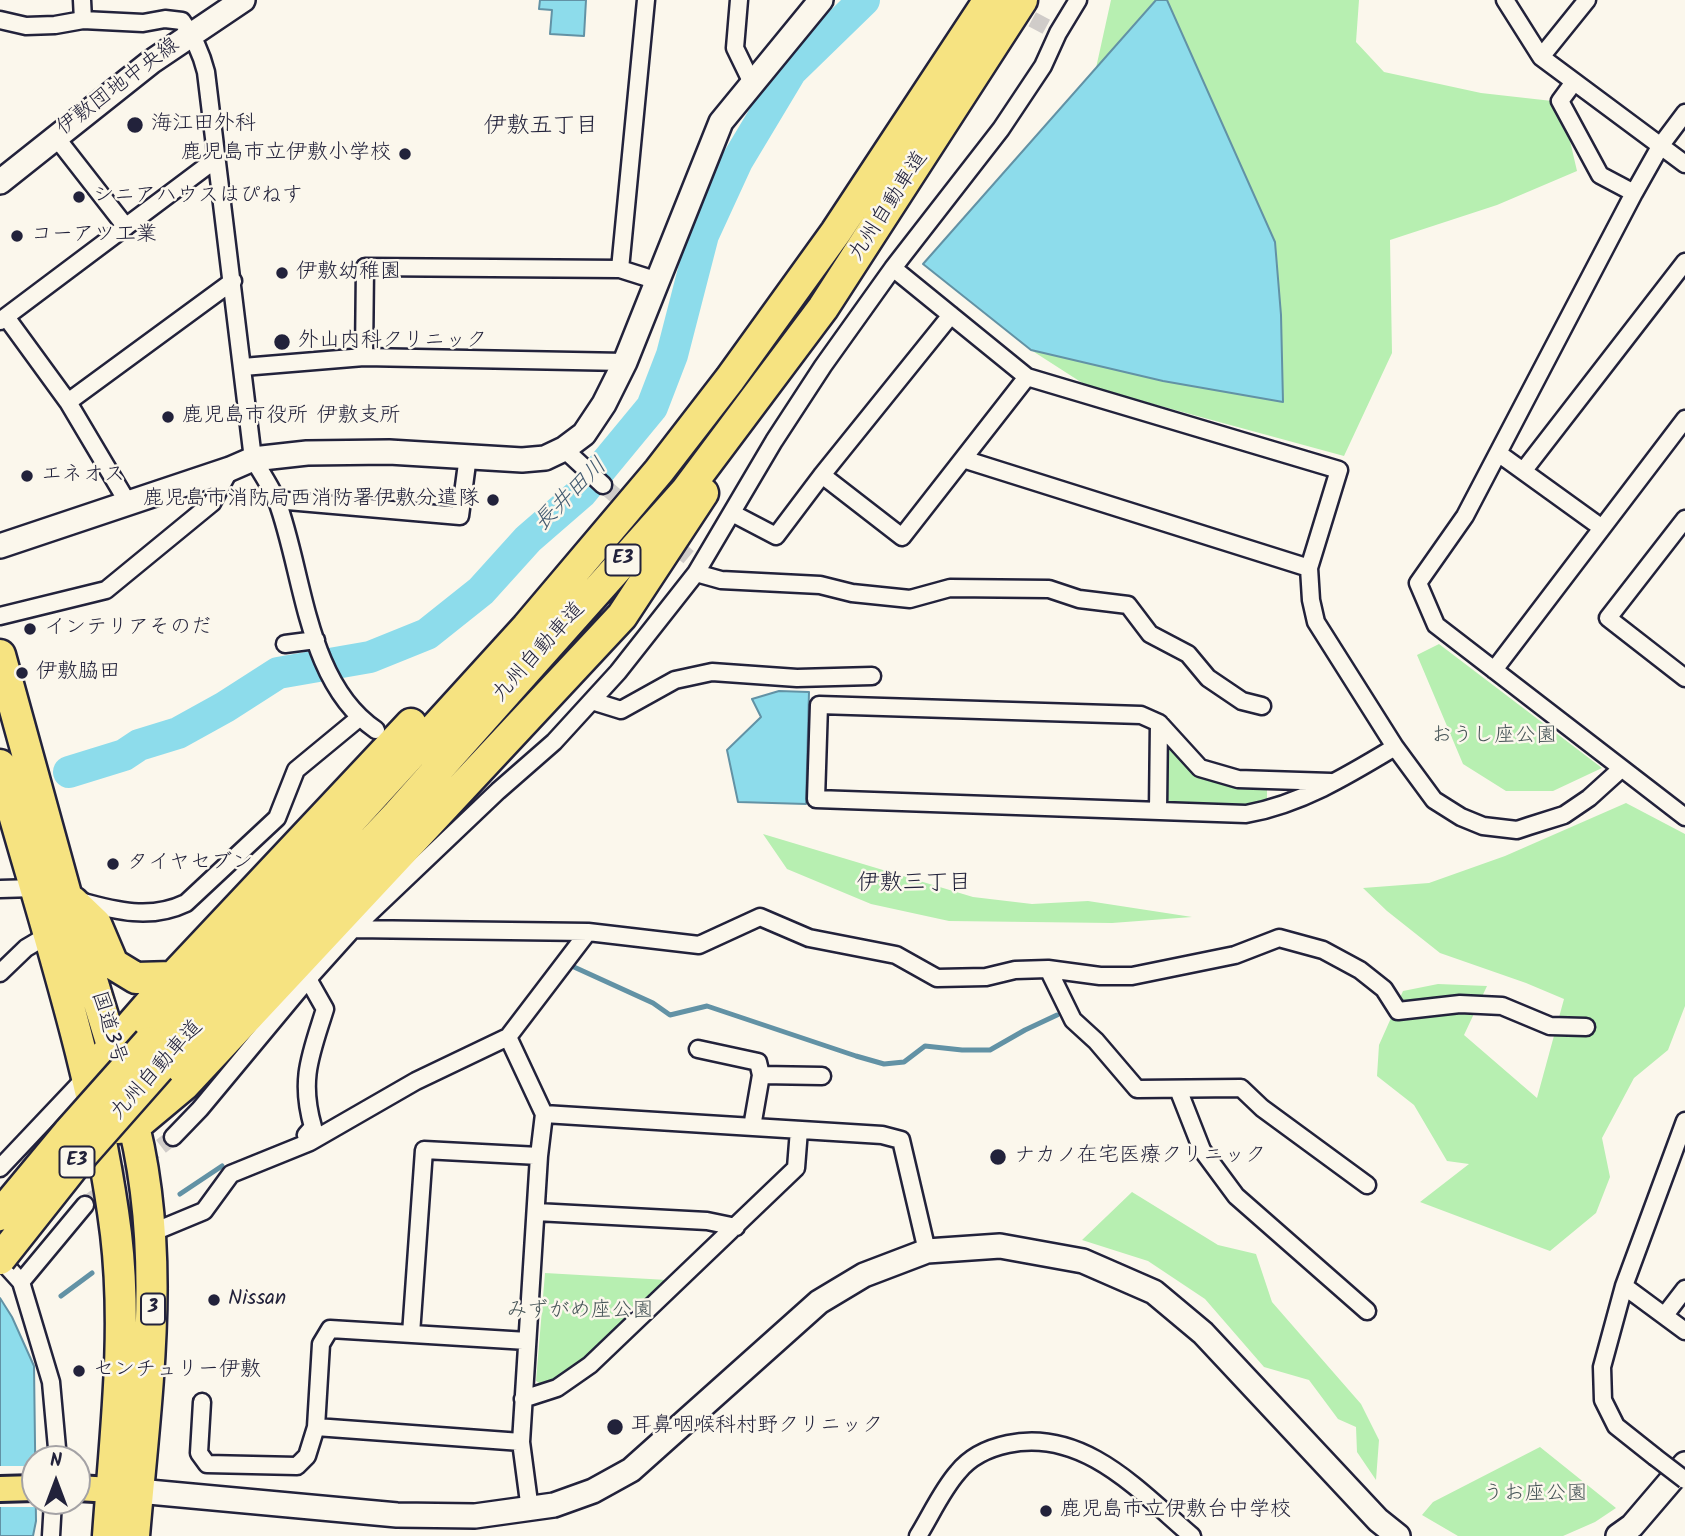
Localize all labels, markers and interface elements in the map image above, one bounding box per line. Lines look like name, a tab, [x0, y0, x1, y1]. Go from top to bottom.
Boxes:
street label: 伊敷団地中央線	[53, 34, 185, 142]
place label: 海江田外科	[151, 112, 256, 138]
district label: 伊敷五丁目	[484, 114, 598, 142]
marker: 海江田外科	[125, 115, 145, 135]
place label: 鹿児島市立伊敷小学校	[181, 141, 391, 167]
marker: 鹿児島市立伊敷小学校	[397, 146, 413, 162]
street label: 九州自動車道	[845, 147, 935, 267]
place label: シニアハウスはぴねす	[93, 184, 303, 210]
marker: シニアハウスはぴねす	[71, 189, 87, 205]
place label: コーアツ工業	[31, 223, 157, 249]
marker: コーアツ工業	[9, 228, 25, 244]
place label: 伊敷幼稚園	[296, 260, 401, 286]
marker: 伊敷幼稚園	[274, 265, 290, 281]
place label: 外山内科クリニック	[298, 329, 487, 355]
marker: 外山内科クリニック	[272, 332, 292, 352]
place label: 鹿児島市役所 伊敷支所	[182, 404, 400, 430]
marker: 鹿児島市役所 伊敷支所	[160, 409, 176, 425]
water label: 長井田川	[530, 454, 614, 538]
place label: エネオス	[41, 463, 125, 489]
marker: エネオス	[19, 468, 35, 484]
place label: 鹿児島市消防局西消防署伊敷分遣隊	[143, 487, 479, 513]
marker: 鹿児島市消防局西消防署伊敷分遣隊	[485, 492, 501, 508]
road number: E3	[606, 544, 640, 576]
street label: 九州自動車道	[488, 598, 592, 708]
place label: インテリアそのだ	[44, 616, 212, 642]
marker: インテリアそのだ	[22, 621, 38, 637]
place label: 伊敷脇田	[36, 660, 120, 686]
marker: 伊敷脇田	[14, 665, 30, 681]
park label: おうし座公園	[1431, 724, 1557, 750]
place label: タイヤセブン	[127, 851, 253, 877]
marker: タイヤセブン	[105, 856, 121, 872]
district label: 伊敷三丁目	[857, 871, 971, 899]
street label: 国道3号	[84, 988, 130, 1068]
street label: 九州自動車道	[106, 1016, 210, 1126]
place label: ナカノ在宅医療クリニック	[1014, 1144, 1266, 1170]
road number: E3	[60, 1146, 94, 1178]
marker: ナカノ在宅医療クリニック	[988, 1147, 1008, 1167]
place label: Nissan	[228, 1287, 286, 1313]
marker: Nissan	[206, 1292, 222, 1308]
road number: 3	[141, 1294, 165, 1324]
park label: みずがめ座公園	[507, 1299, 653, 1325]
place label: センチュリー伊敷	[93, 1358, 261, 1384]
marker: センチュリー伊敷	[71, 1363, 87, 1379]
place label: 耳鼻咽喉科村野クリニック	[631, 1414, 883, 1440]
marker: 耳鼻咽喉科村野クリニック	[605, 1417, 625, 1437]
north arrow	[21, 1445, 91, 1515]
text: N	[50, 1446, 62, 1476]
park label: うお座公園	[1483, 1482, 1587, 1508]
place label: 鹿児島市立伊敷台中学校	[1060, 1498, 1291, 1524]
marker: 鹿児島市立伊敷台中学校	[1038, 1503, 1054, 1519]

